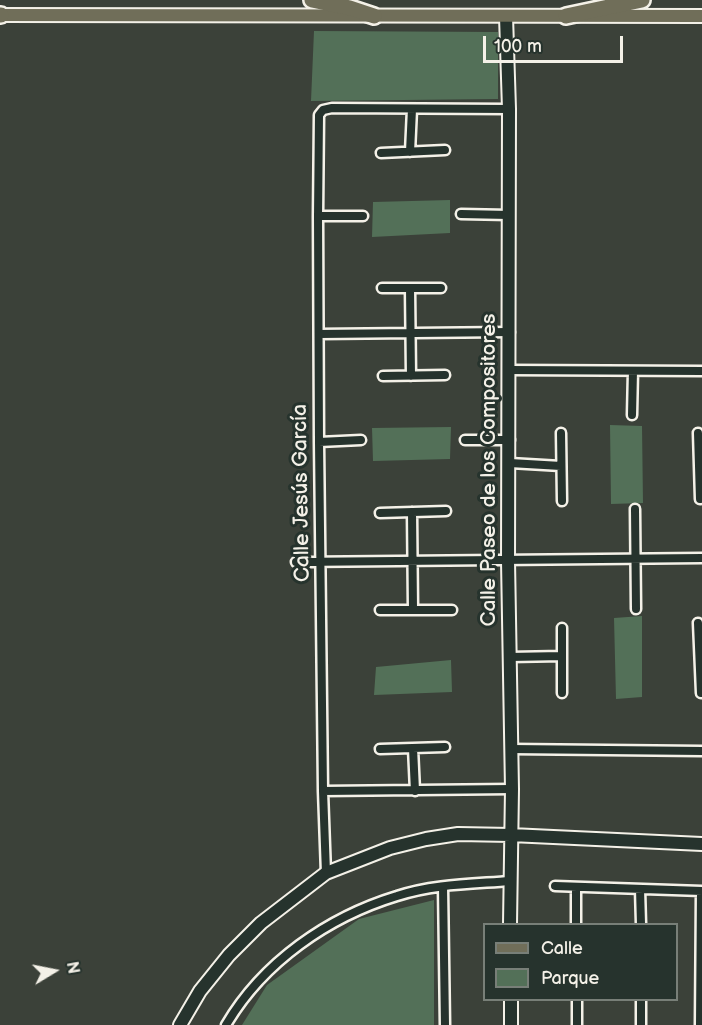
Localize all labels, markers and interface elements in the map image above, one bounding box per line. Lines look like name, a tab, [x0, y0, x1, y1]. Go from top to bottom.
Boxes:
scale bar	[486, 24, 626, 62]
text: 100 m	[494, 36, 542, 57]
street label: Calle Paseo de los Compositores	[477, 314, 503, 626]
street label: Calle Jesús García	[288, 404, 316, 582]
legend	[483, 923, 678, 1001]
text: Calle	[541, 938, 583, 959]
north arrow	[24, 941, 84, 1001]
text: N	[62, 960, 83, 975]
text: Parque	[541, 968, 599, 989]

